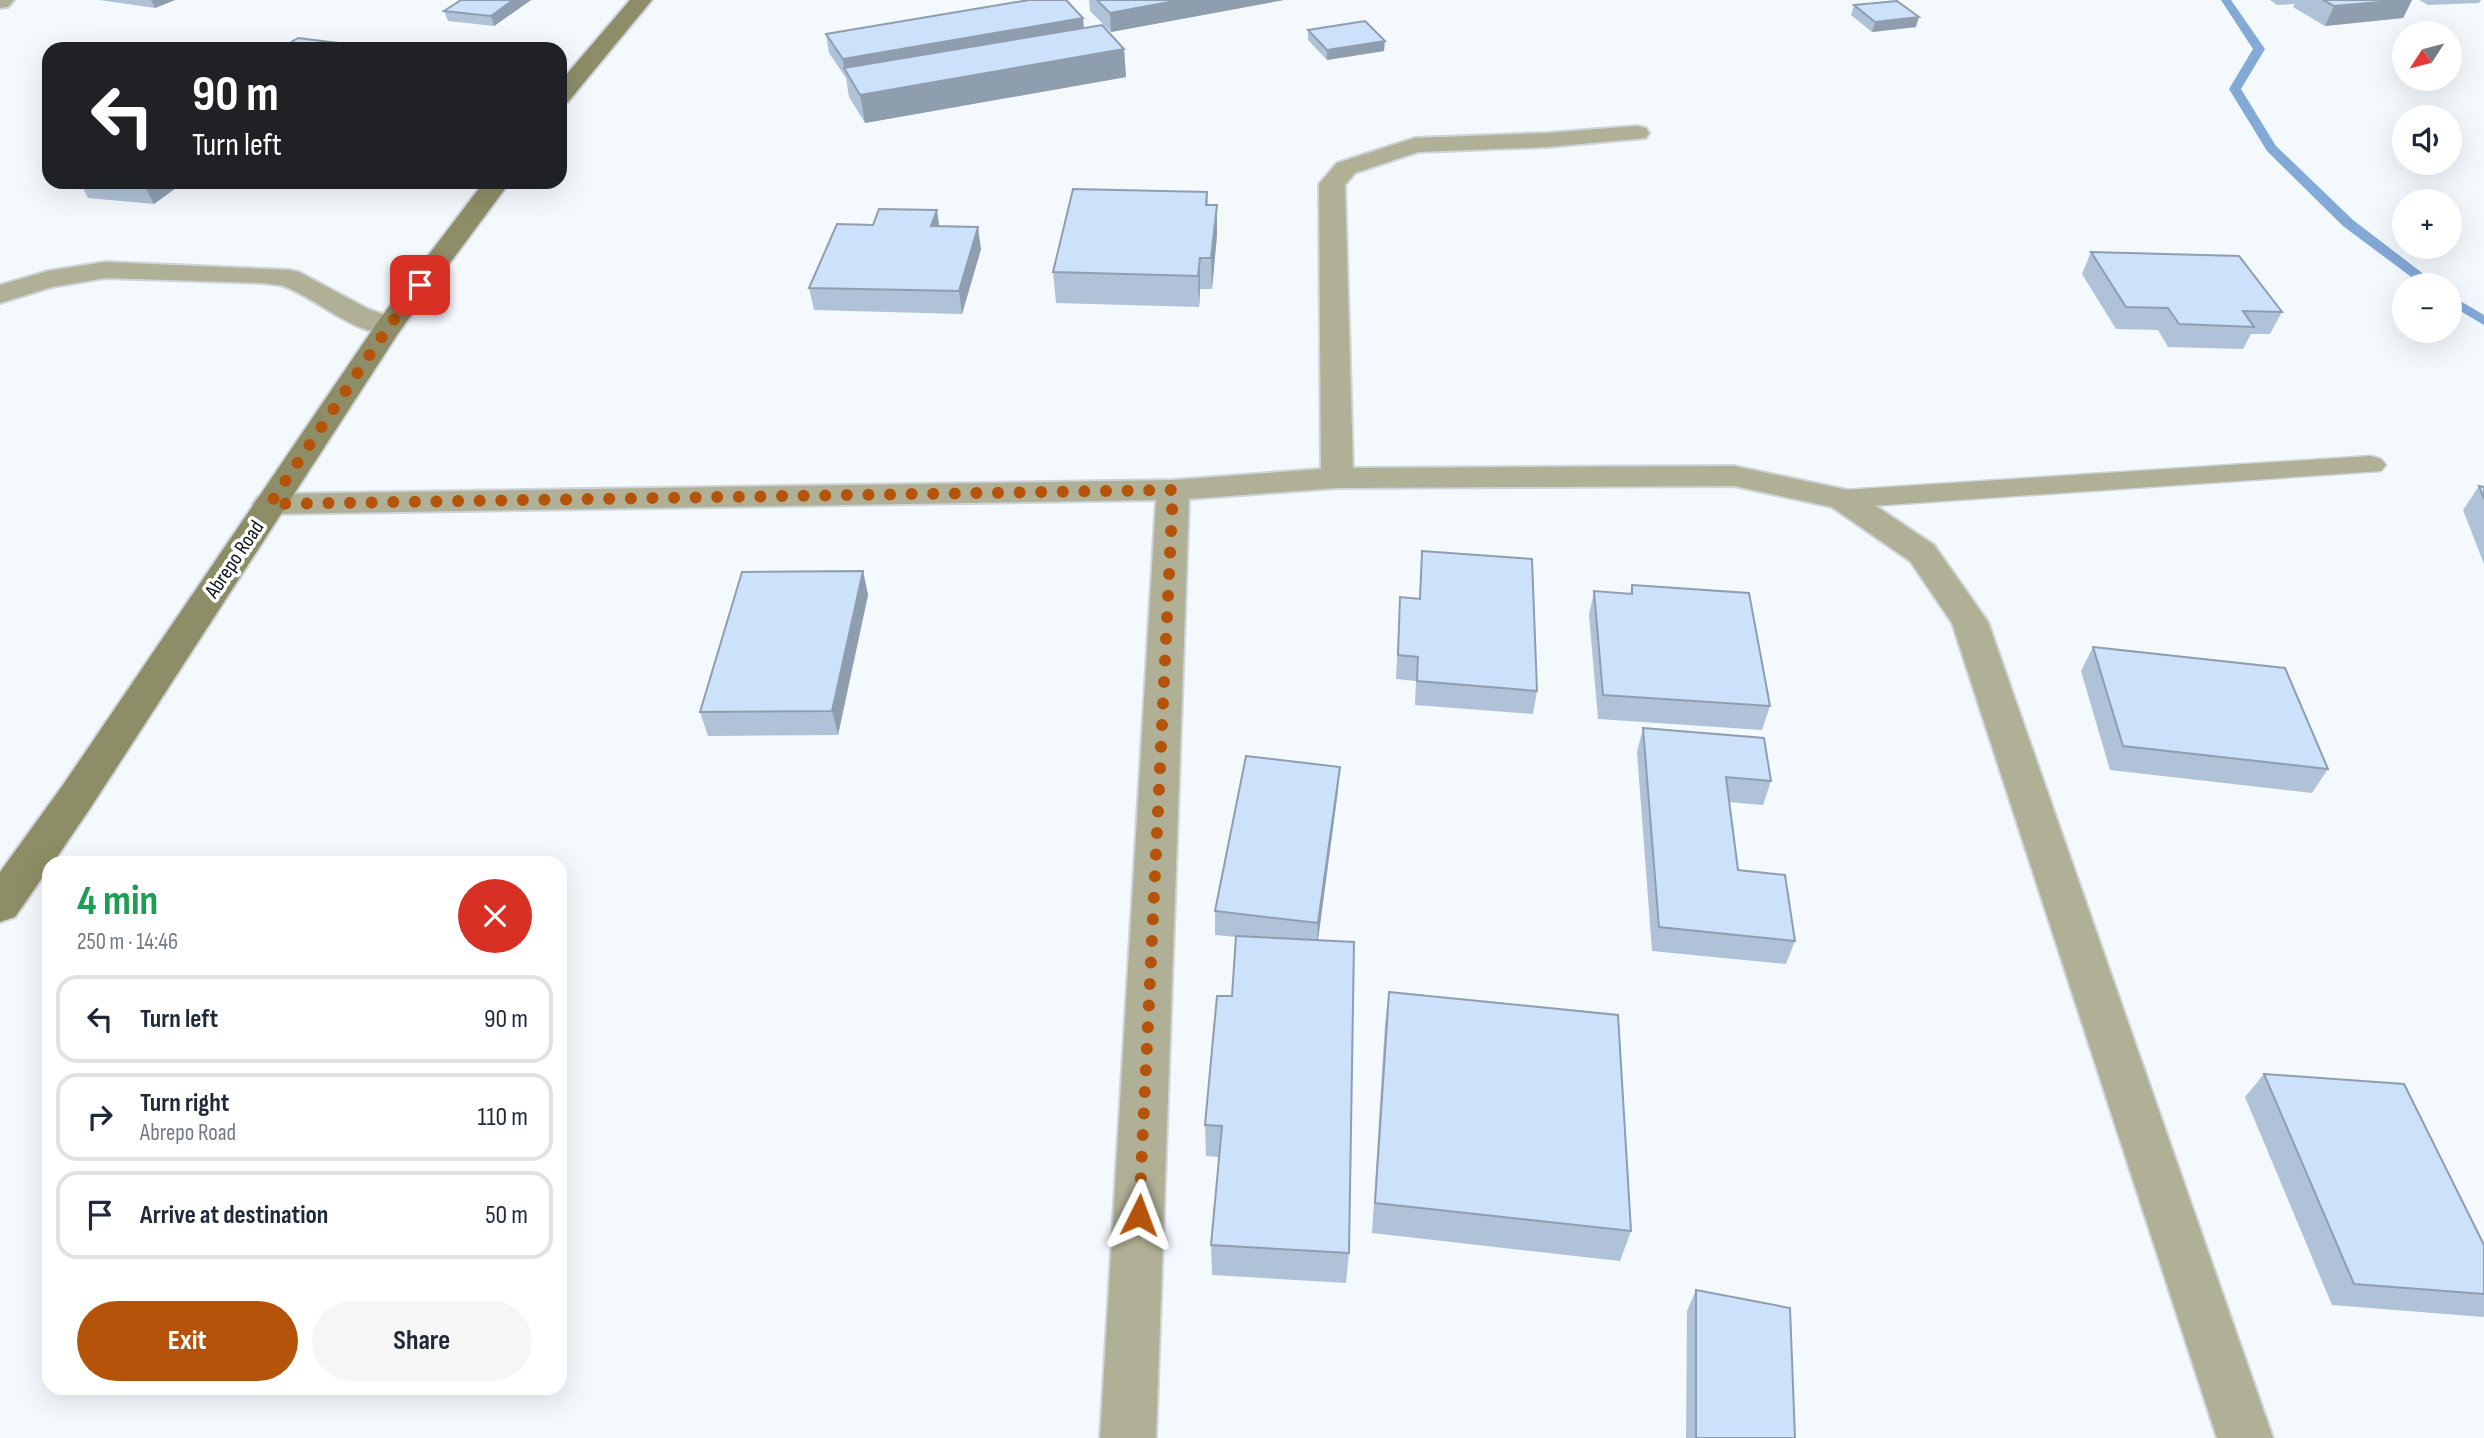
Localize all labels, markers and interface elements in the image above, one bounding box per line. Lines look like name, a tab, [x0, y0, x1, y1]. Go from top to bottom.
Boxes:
north arrow	[2392, 21, 2462, 91]
map controls	[2392, 21, 2462, 343]
text: 90 m	[192, 66, 279, 125]
icon: left	[77, 70, 168, 161]
button: sound	[2392, 105, 2462, 175]
text: Turn left	[192, 126, 282, 165]
button: +	[2392, 189, 2462, 259]
pin	[390, 255, 450, 315]
icon: arrive	[401, 266, 439, 304]
button: −	[2392, 273, 2462, 343]
street label: Abrepo Road	[199, 516, 269, 604]
text: 4 min	[77, 876, 158, 927]
button: close	[458, 879, 532, 953]
text: 250 m · 14:46	[77, 928, 178, 956]
icon: left	[81, 1000, 119, 1038]
text: Turn left	[140, 1004, 218, 1035]
text: 90 m	[484, 1004, 528, 1035]
text: Turn right	[140, 1088, 229, 1119]
icon: right	[81, 1098, 119, 1136]
text: 110 m	[477, 1102, 528, 1133]
text: Abrepo Road	[140, 1119, 236, 1147]
position arrow	[1102, 1178, 1176, 1252]
icon: arrive	[81, 1196, 119, 1234]
text: Arrive at destination	[140, 1200, 328, 1231]
text: 50 m	[485, 1200, 528, 1231]
button: Exit	[77, 1301, 298, 1381]
button: Share	[312, 1301, 532, 1381]

